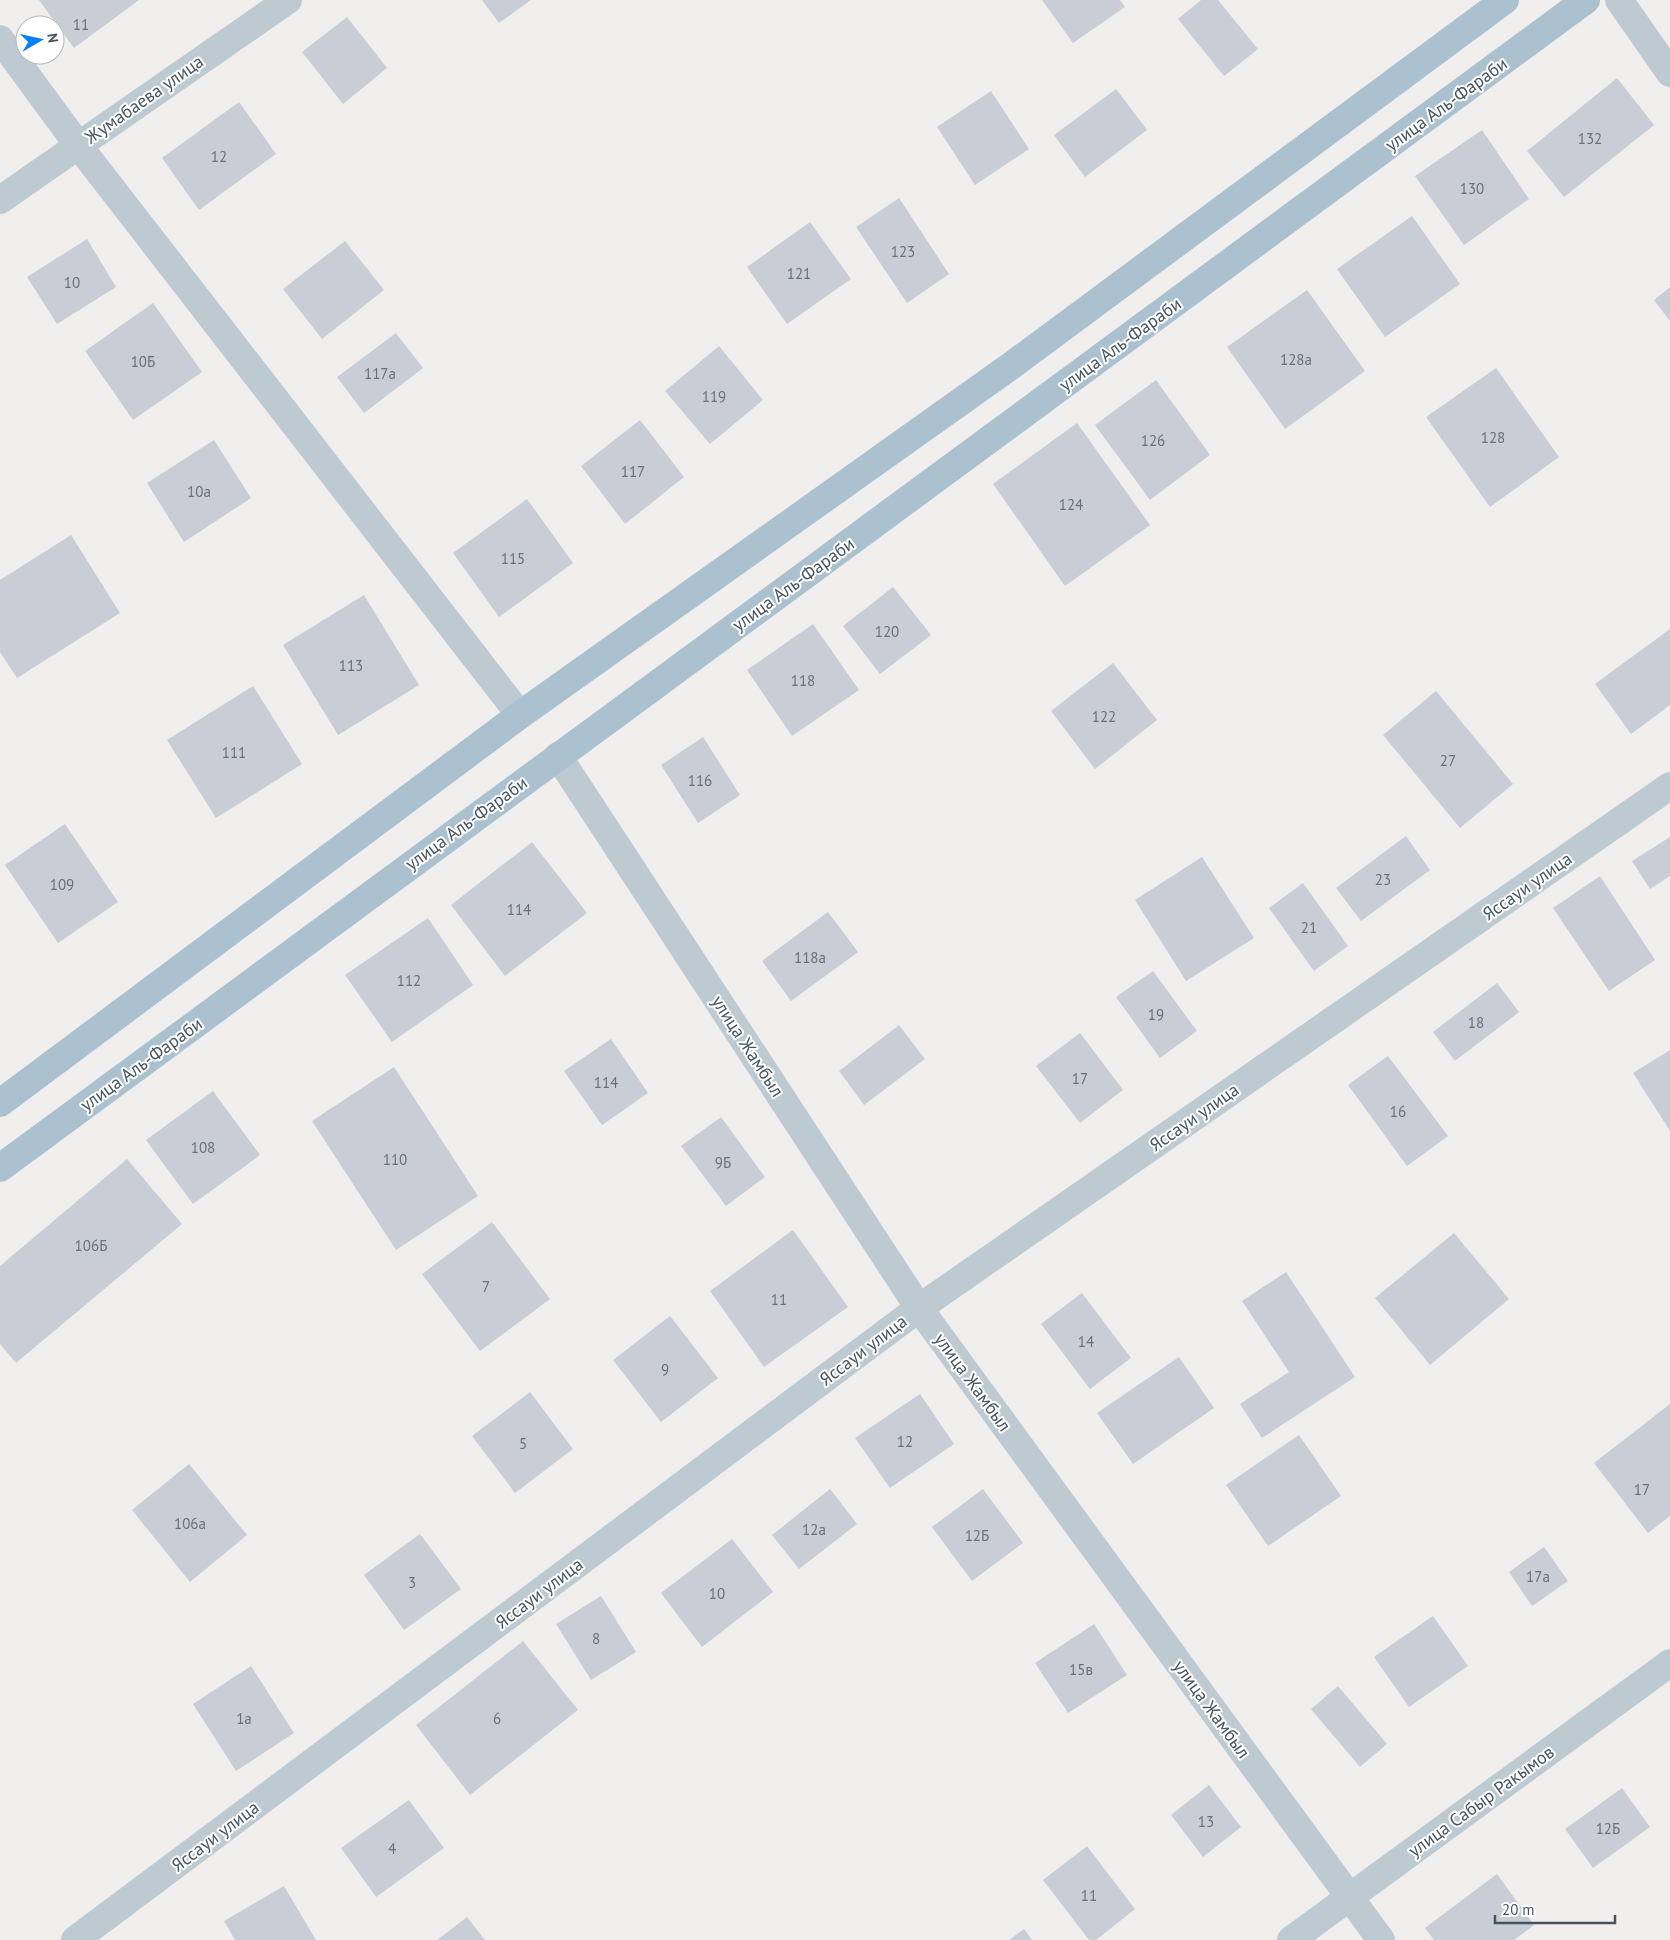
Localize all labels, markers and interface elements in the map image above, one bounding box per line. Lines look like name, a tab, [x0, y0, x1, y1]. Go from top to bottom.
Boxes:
north arrow	[15, 15, 65, 65]
house number: 11	[73, 15, 89, 34]
text: N	[43, 32, 62, 44]
street label: Жумабаева улица	[79, 50, 208, 149]
street label: улица Аль-Фараби	[1380, 52, 1512, 156]
house number: 132	[1578, 129, 1602, 148]
house number: 12	[211, 147, 227, 166]
house number: 130	[1460, 179, 1484, 198]
house number: 123	[891, 242, 915, 261]
house number: 121	[787, 264, 811, 283]
house number: 10	[64, 273, 80, 292]
street label: улица Аль-Фараби	[1054, 292, 1186, 396]
house number: 128а	[1280, 350, 1312, 369]
house number: 10Б	[131, 352, 155, 371]
house number: 117а	[364, 364, 396, 383]
house number: 119	[702, 387, 726, 406]
house number: 128	[1481, 428, 1505, 447]
house number: 126	[1141, 431, 1165, 450]
house number: 117	[621, 462, 645, 481]
house number: 10а	[187, 482, 211, 501]
house number: 124	[1059, 495, 1083, 514]
street label: улица Аль-Фараби	[727, 532, 859, 636]
house number: 115	[501, 549, 525, 568]
house number: 120	[875, 622, 899, 641]
house number: 113	[339, 656, 363, 675]
house number: 118	[791, 671, 815, 690]
house number: 122	[1092, 707, 1116, 726]
house number: 111	[222, 743, 246, 762]
house number: 27	[1440, 751, 1456, 770]
street label: улица Аль-Фараби	[400, 771, 532, 875]
house number: 116	[688, 771, 712, 790]
street label: Яссауи улица	[1478, 847, 1576, 925]
house number: 23	[1375, 870, 1391, 889]
house number: 109	[50, 875, 74, 894]
house number: 114	[507, 900, 531, 919]
house number: 21	[1301, 918, 1317, 937]
house number: 118а	[794, 948, 826, 967]
house number: 112	[397, 971, 421, 990]
street label: улица Жамбыл	[707, 991, 789, 1101]
house number: 19	[1148, 1005, 1164, 1024]
street label: улица Аль-Фараби	[75, 1012, 207, 1116]
house number: 18	[1468, 1013, 1484, 1032]
house number: 17	[1072, 1069, 1088, 1088]
house number: 114	[594, 1073, 618, 1092]
street label: Яссауи улица	[1145, 1078, 1243, 1156]
house number: 16	[1390, 1102, 1406, 1121]
house number: 108	[191, 1138, 215, 1157]
house number: 110	[383, 1150, 407, 1169]
house number: 9Б	[715, 1153, 731, 1172]
house number: 106Б	[75, 1236, 107, 1255]
house number: 7	[482, 1277, 490, 1296]
house number: 11	[771, 1290, 787, 1309]
street label: Яссауи улица	[815, 1310, 911, 1390]
street label: улица Жамбыл	[930, 1328, 1016, 1436]
house number: 14	[1078, 1332, 1094, 1351]
house number: 9	[661, 1360, 669, 1379]
house number: 12	[897, 1432, 913, 1451]
house number: 5	[519, 1434, 527, 1453]
house number: 17	[1634, 1480, 1650, 1499]
house number: 106а	[174, 1514, 206, 1533]
house number: 12а	[802, 1520, 826, 1539]
house number: 12Б	[965, 1526, 989, 1545]
street label: Яссауи улица	[491, 1553, 587, 1633]
house number: 17а	[1526, 1567, 1550, 1586]
house number: 3	[408, 1573, 416, 1592]
house number: 10	[709, 1584, 725, 1603]
house number: 8	[592, 1629, 600, 1648]
street label: улица Жамбыл	[1169, 1655, 1255, 1763]
house number: 15в	[1069, 1660, 1093, 1679]
house number: 1а	[236, 1709, 252, 1728]
house number: 6	[493, 1709, 501, 1728]
street label: улица Сабыр Ракымов	[1403, 1740, 1559, 1862]
street label: Яссауи улица	[167, 1796, 263, 1876]
house number: 13	[1198, 1812, 1214, 1831]
house number: 12Б	[1596, 1819, 1620, 1838]
house number: 4	[388, 1839, 396, 1858]
house number: 11	[1081, 1886, 1097, 1905]
scale bar	[1495, 1892, 1615, 1924]
text: 20 m	[1502, 1900, 1535, 1919]

